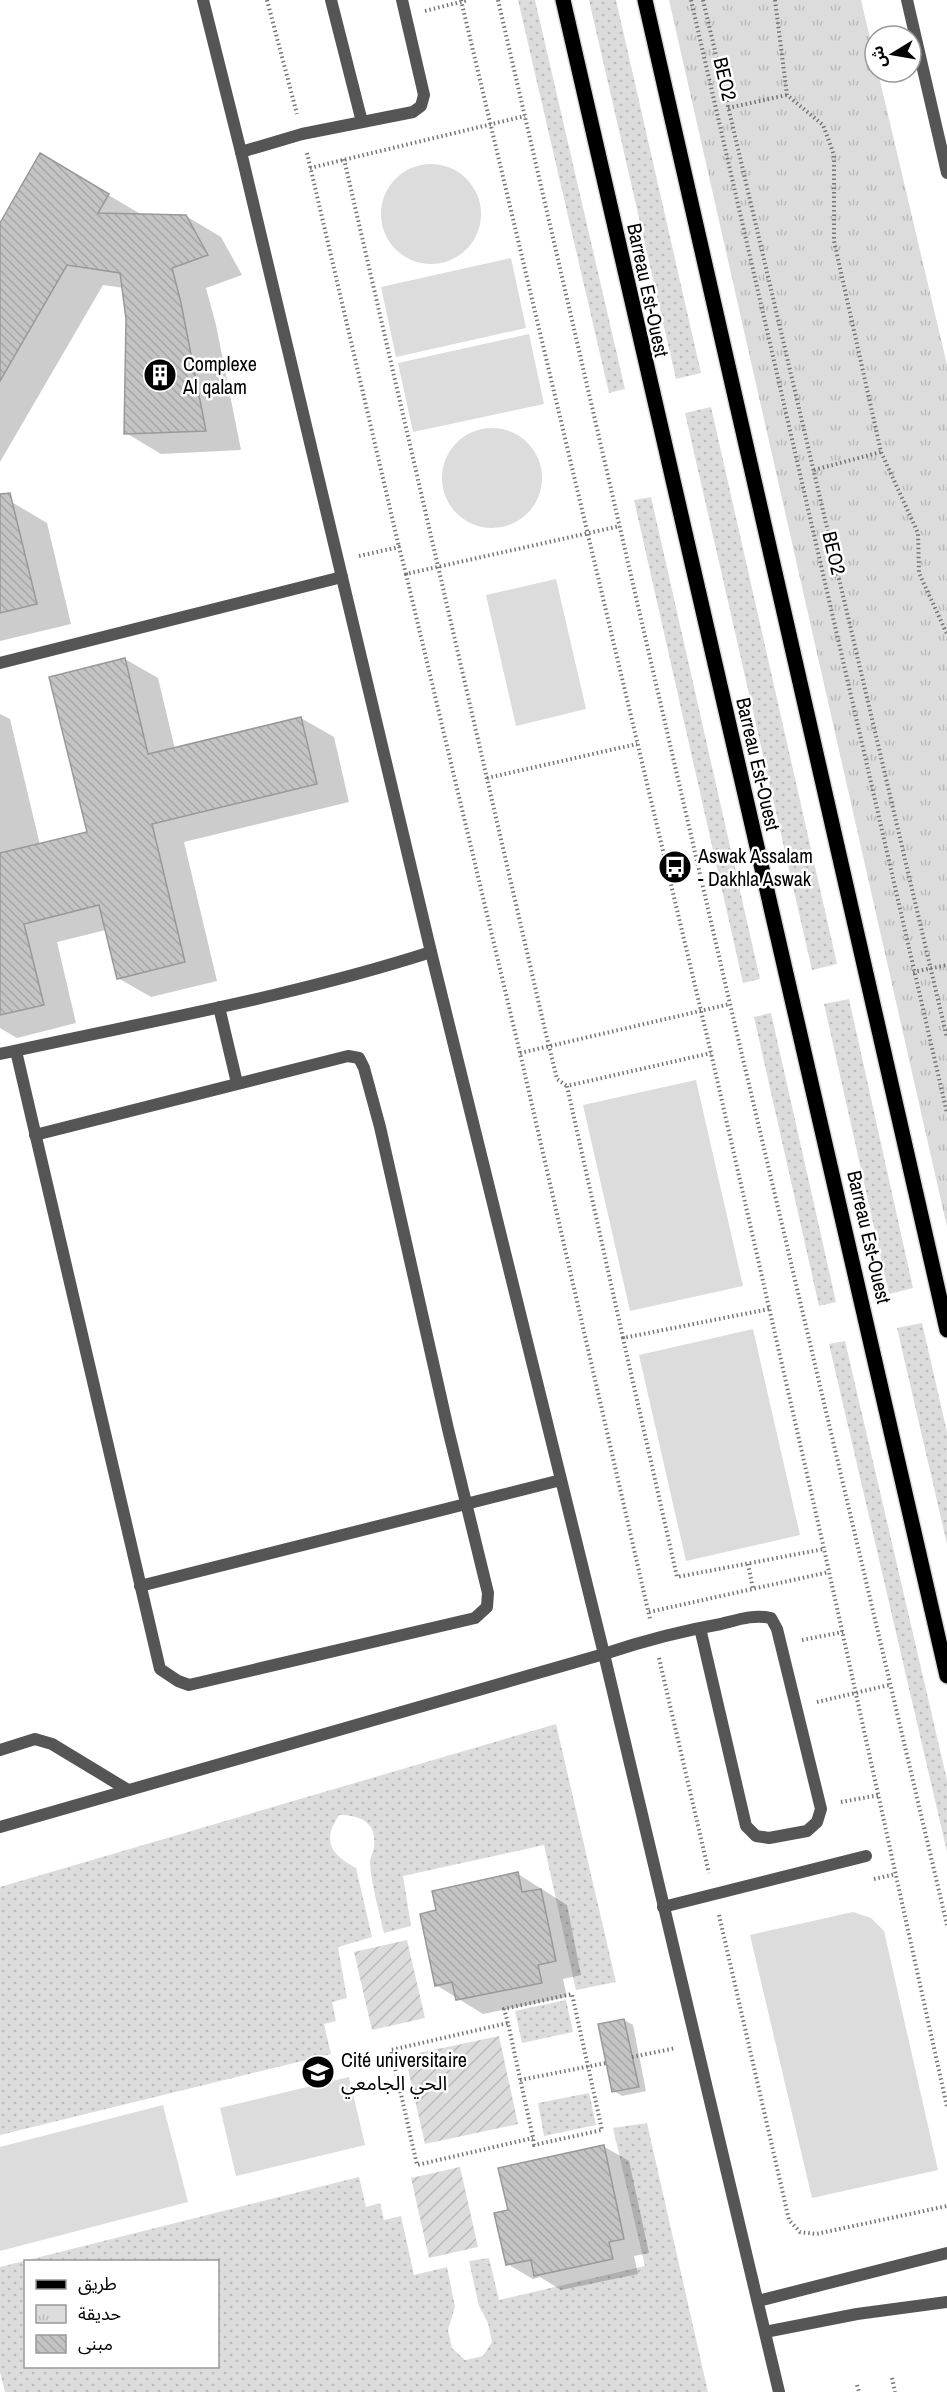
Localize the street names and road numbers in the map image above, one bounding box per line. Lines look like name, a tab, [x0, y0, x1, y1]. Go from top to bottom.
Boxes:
street label: BEO2	[707, 55, 744, 103]
street label: Barreau Est-Ouest	[621, 221, 676, 360]
street label: BEO2	[816, 529, 853, 577]
street label: Barreau Est-Ouest	[730, 695, 787, 834]
street label: Barreau Est-Ouest	[841, 1168, 898, 1307]

